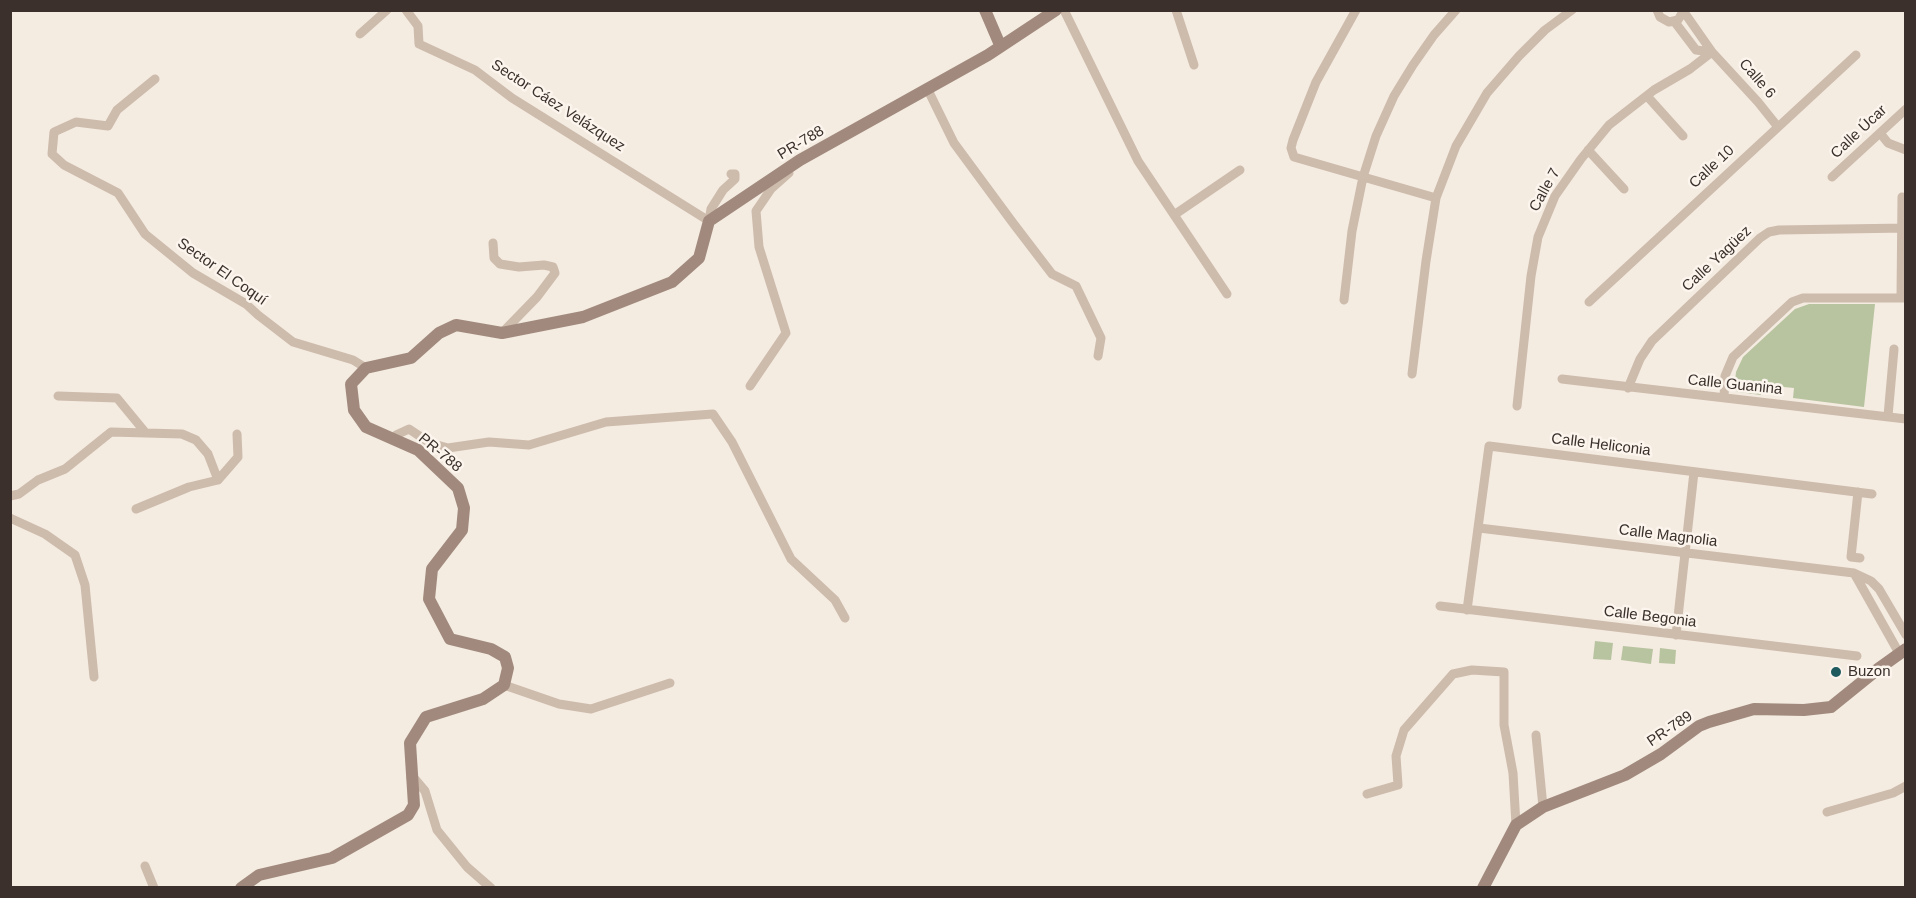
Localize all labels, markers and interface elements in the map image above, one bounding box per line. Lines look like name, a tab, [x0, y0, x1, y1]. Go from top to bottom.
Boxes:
street label: Calle 6	[1735, 55, 1779, 103]
street label: Sector Cáez Velázquez	[488, 56, 628, 156]
street label: Calle Úcar	[1827, 102, 1891, 162]
street label: PR-788	[775, 122, 827, 164]
street label: Calle 10	[1686, 142, 1738, 192]
street label: Calle 7	[1526, 165, 1564, 215]
street label: Calle Yagüez	[1679, 222, 1755, 296]
street label: Sector El Coquí	[174, 235, 270, 309]
street label: Calle Guanina	[1687, 371, 1783, 399]
street label: PR-788	[415, 430, 465, 476]
street label: Calle Heliconia	[1550, 430, 1652, 460]
street label: Calle Magnolia	[1618, 521, 1718, 551]
street label: Calle Begonia	[1603, 602, 1697, 632]
place label: Buzon	[1848, 663, 1891, 681]
marker: Buzon	[1829, 665, 1843, 679]
street label: PR-789	[1644, 707, 1696, 751]

